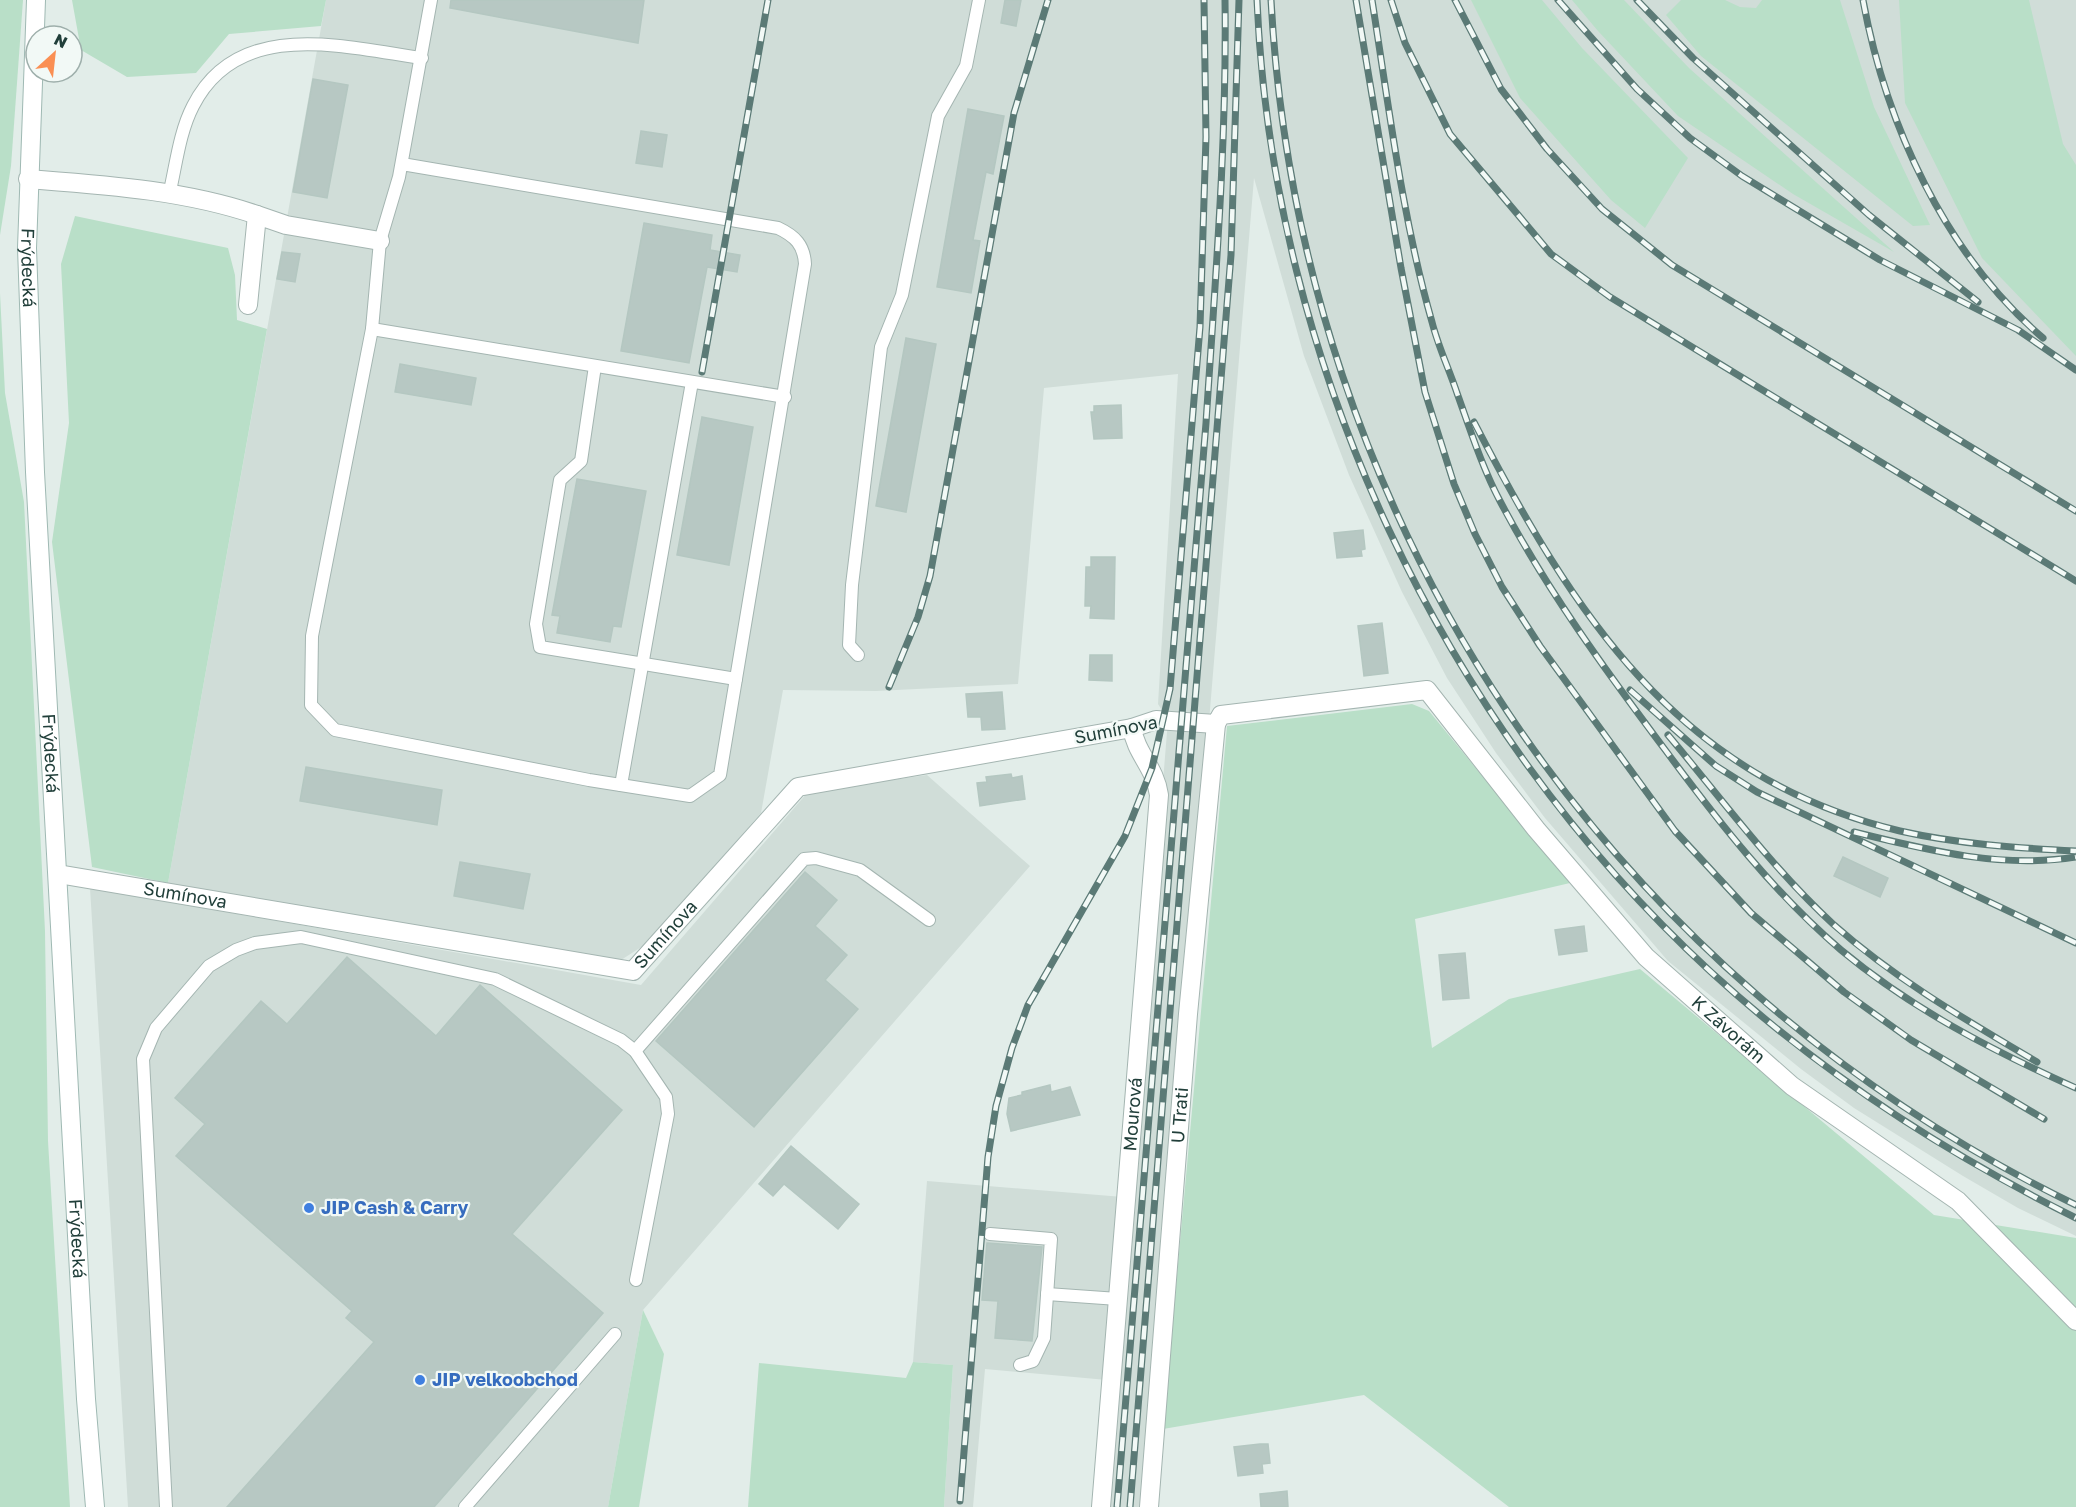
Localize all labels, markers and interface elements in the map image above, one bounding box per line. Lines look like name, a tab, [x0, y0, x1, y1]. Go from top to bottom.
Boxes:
north arrow	[24, 24, 84, 84]
text: N	[51, 29, 71, 52]
street label: Frýdecká	[17, 228, 41, 308]
street label: Sumínova	[1072, 710, 1159, 748]
street label: Frýdecká	[38, 713, 65, 794]
street label: Sumínova	[142, 877, 229, 912]
street label: Sumínova	[629, 895, 701, 973]
street label: K Závorám	[1688, 991, 1770, 1067]
street label: Mourová	[1118, 1076, 1146, 1152]
street label: U Trati	[1166, 1086, 1192, 1144]
place label: JIP Cash & Carry	[321, 1196, 469, 1218]
street label: Frýdecká	[65, 1198, 91, 1279]
marker: JIP Cash & Carry	[302, 1201, 316, 1215]
place label: JIP velkoobchod	[432, 1368, 578, 1390]
marker: JIP velkoobchod	[413, 1373, 427, 1387]

